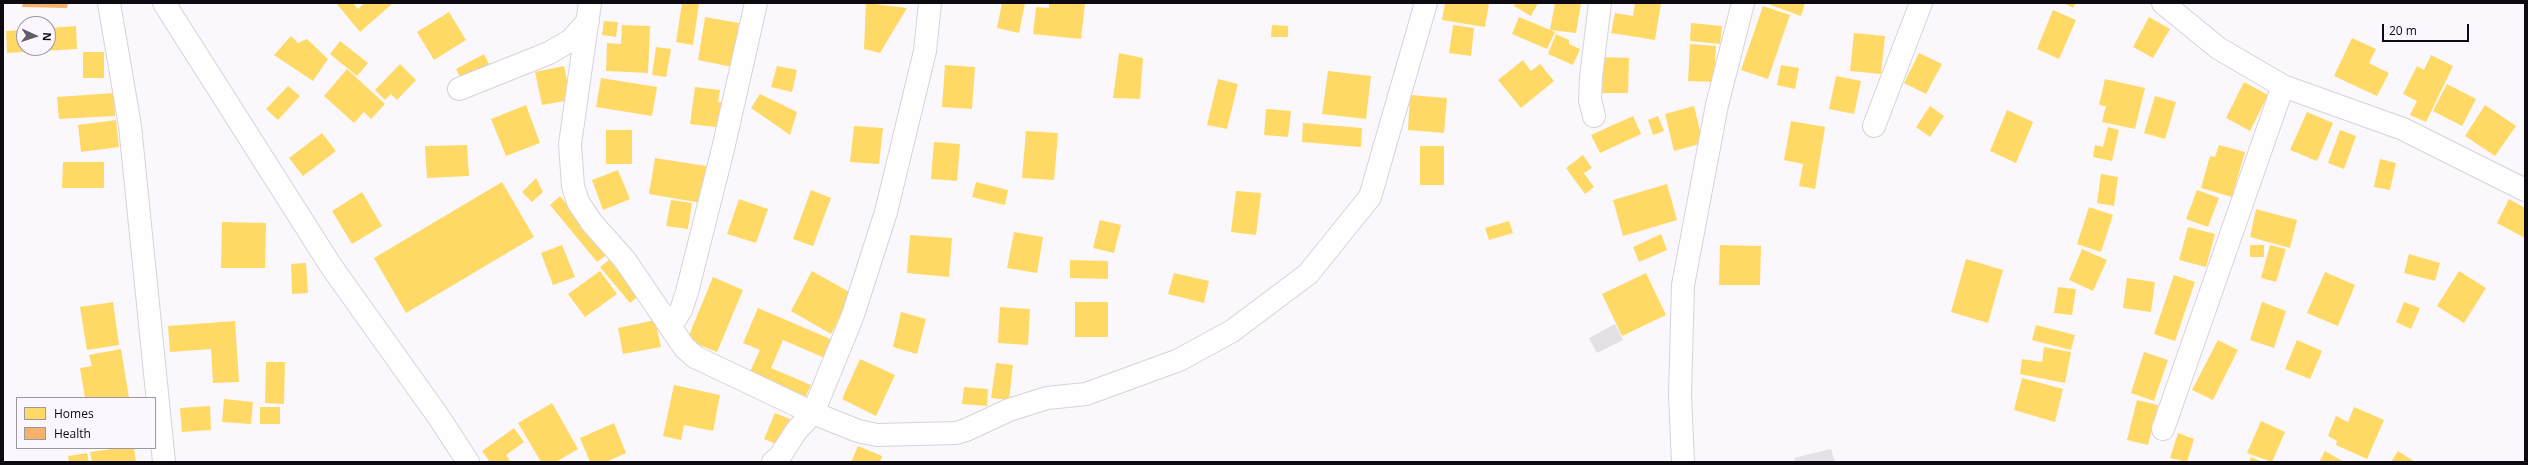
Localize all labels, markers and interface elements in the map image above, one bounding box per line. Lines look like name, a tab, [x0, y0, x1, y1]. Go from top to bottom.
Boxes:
north arrow	[16, 16, 56, 56]
scale bar	[2384, 16, 2471, 42]
text: 20 m	[2389, 22, 2417, 39]
text: N	[40, 32, 55, 41]
legend	[16, 397, 156, 449]
text: Homes	[54, 405, 94, 422]
text: Health	[54, 425, 91, 442]

